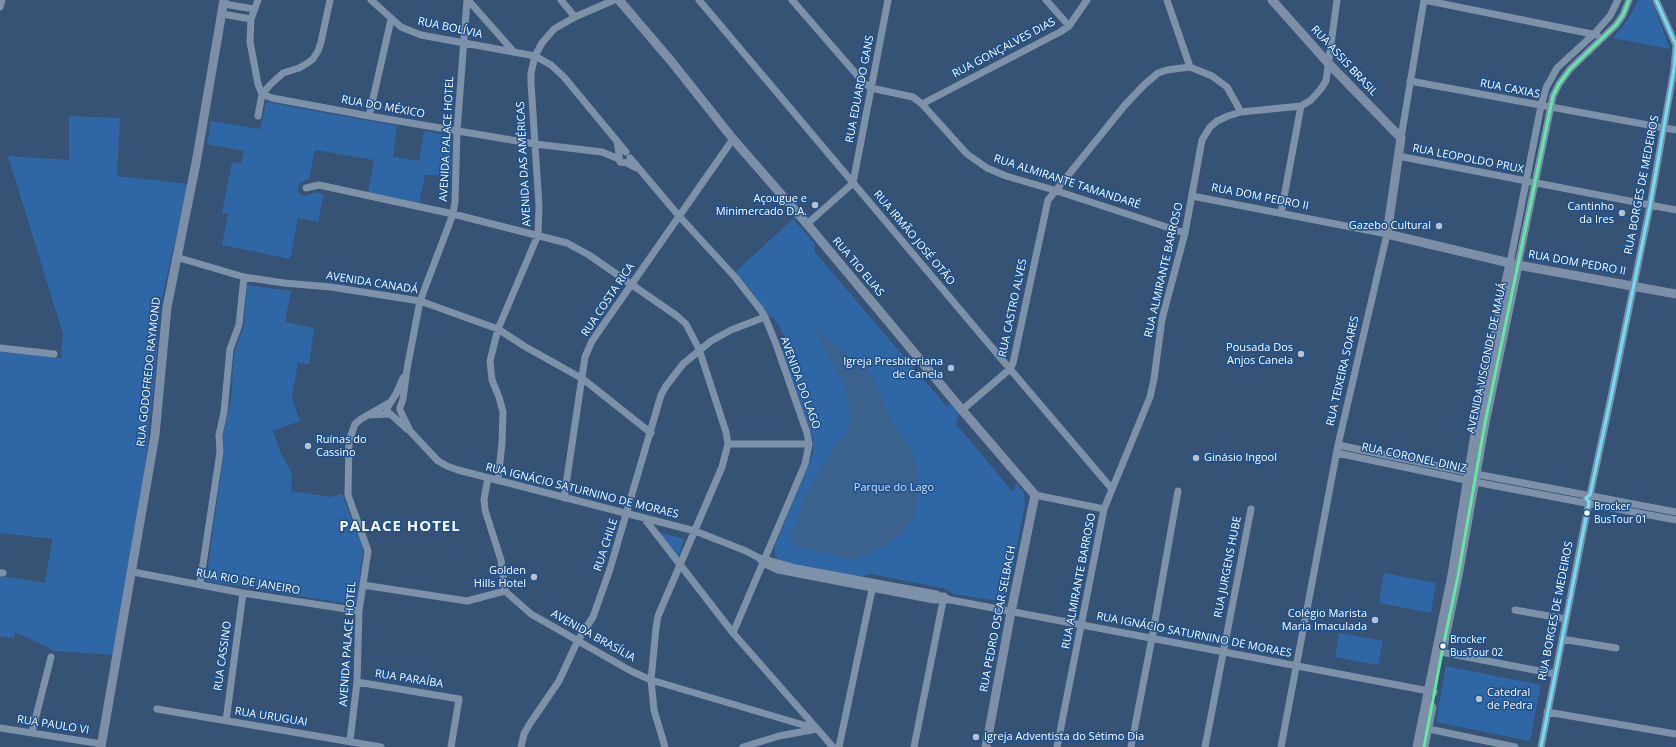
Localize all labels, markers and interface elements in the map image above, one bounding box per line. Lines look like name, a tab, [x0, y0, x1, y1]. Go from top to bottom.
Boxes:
street label: RUA BOLÍVIA	[417, 15, 483, 41]
street label: RUA GONÇALVES DIAS	[950, 15, 1058, 81]
street label: RUA ASSIS BRASIL	[1308, 23, 1380, 99]
street label: RUA EDUARDO GANS	[843, 34, 877, 144]
street label: AVENIDA PALACE HOTEL	[437, 76, 457, 202]
street label: RUA CAXIAS	[1479, 77, 1541, 101]
street label: RUA DO MÉXICO	[340, 93, 426, 121]
street label: AVENIDA DAS AMÉRICAS	[514, 101, 534, 227]
street label: RUA BORGES DE MEDEIROS	[1622, 114, 1662, 256]
street label: RUA LEOPOLDO PRUX	[1411, 142, 1525, 176]
street label: RUA ALMIRANTE TAMANDARÉ	[992, 152, 1142, 212]
street label: RUA DOM PEDRO II	[1210, 181, 1310, 213]
street label: RUA IRMÃO JOSÉ OTÃO	[871, 188, 957, 288]
place label: Açougue e Minimercado D.A.	[716, 192, 807, 218]
marker: Açougue e Minimercado D.A.	[810, 200, 820, 210]
place label: Cantinho da Ires	[1567, 200, 1614, 226]
street label: RUA ALMIRANTE BARROSO	[1142, 201, 1186, 339]
marker: Cantinho da Ires	[1617, 208, 1627, 218]
place label: Gazebo Cultural	[1349, 219, 1431, 233]
marker: Gazebo Cultural	[1434, 221, 1444, 231]
street label: RUA TIO ELIAS	[829, 235, 887, 299]
street label: RUA DOM PEDRO II	[1527, 248, 1627, 278]
street label: RUA CASTRO ALVES	[996, 258, 1030, 358]
street label: RUA COSTA RICA	[579, 261, 637, 339]
street label: AVENIDA CANADÁ	[325, 269, 419, 297]
street label: AVENIDA VISCONDE DE MAUÁ	[1465, 281, 1509, 435]
street label: RUA GODOFREDO RAYMOND	[135, 297, 163, 447]
street label: RUA TEIXEIRA SOARES	[1324, 315, 1362, 427]
street label: AVENIDA DO LAGO	[777, 335, 823, 431]
place label: Pousada Dos Anjos Canela	[1226, 341, 1293, 367]
marker: Pousada Dos Anjos Canela	[1296, 349, 1306, 359]
place label: Igreja Presbiteriana de Canela	[843, 355, 943, 381]
marker: Igreja Presbiteriana de Canela	[946, 363, 956, 373]
place label: Ruínas do Cassino	[316, 433, 367, 459]
street label: RUA CORONEL DINIZ	[1360, 440, 1468, 476]
marker: Ruínas do Cassino	[303, 441, 313, 451]
place label: Ginásio Ingool	[1204, 451, 1277, 465]
marker: Ginásio Ingool	[1191, 453, 1201, 463]
street label: RUA IGNÁCIO SATURNINO DE MORAES	[484, 461, 680, 521]
park label: Parque do Lago	[854, 481, 934, 495]
place label: Brocker BusTour 01	[1594, 501, 1647, 524]
marker: Brocker BusTour 01	[1582, 508, 1592, 518]
street label: RUA ALMIRANTE BARROSO	[1059, 512, 1099, 650]
street label: RUA JURGENS HUBE	[1212, 515, 1244, 619]
street label: RUA CHILE	[591, 517, 621, 573]
district label: PALACE HOTEL	[339, 518, 461, 536]
street label: RUA BORGES DE MEDEIROS	[1536, 540, 1576, 682]
street label: RUA PEDRO OSCAR SELBACH	[977, 545, 1019, 693]
place label: Golden Hills Hotel	[474, 564, 526, 590]
street label: RUA RIO DE JANEIRO	[195, 566, 301, 598]
marker: Golden Hills Hotel	[529, 572, 539, 582]
street label: AVENIDA PALACE HOTEL	[337, 581, 359, 707]
street label: AVENIDA BRASÍLIA	[548, 607, 638, 665]
place label: Colégio Marista Maria Imaculada	[1282, 607, 1367, 633]
street label: RUA IGNÁCIO SATURNINO DE MORAES	[1095, 610, 1293, 660]
marker: Colégio Marista Maria Imaculada	[1370, 615, 1380, 625]
street label: RUA CASSINO	[212, 620, 234, 692]
place label: Brocker BusTour 02	[1450, 634, 1503, 658]
marker: Brocker BusTour 02	[1438, 641, 1448, 651]
street label: RUA PARAÍBA	[374, 667, 444, 691]
place label: Catedral de Pedra	[1487, 686, 1533, 712]
marker: Catedral de Pedra	[1474, 694, 1484, 704]
street label: RUA URUGUAI	[234, 705, 308, 729]
street label: RUA PAULO VI	[16, 713, 90, 737]
place label: Igreja Adventista do Sétimo Dia	[984, 730, 1144, 744]
marker: Igreja Adventista do Sétimo Dia	[971, 732, 981, 742]

